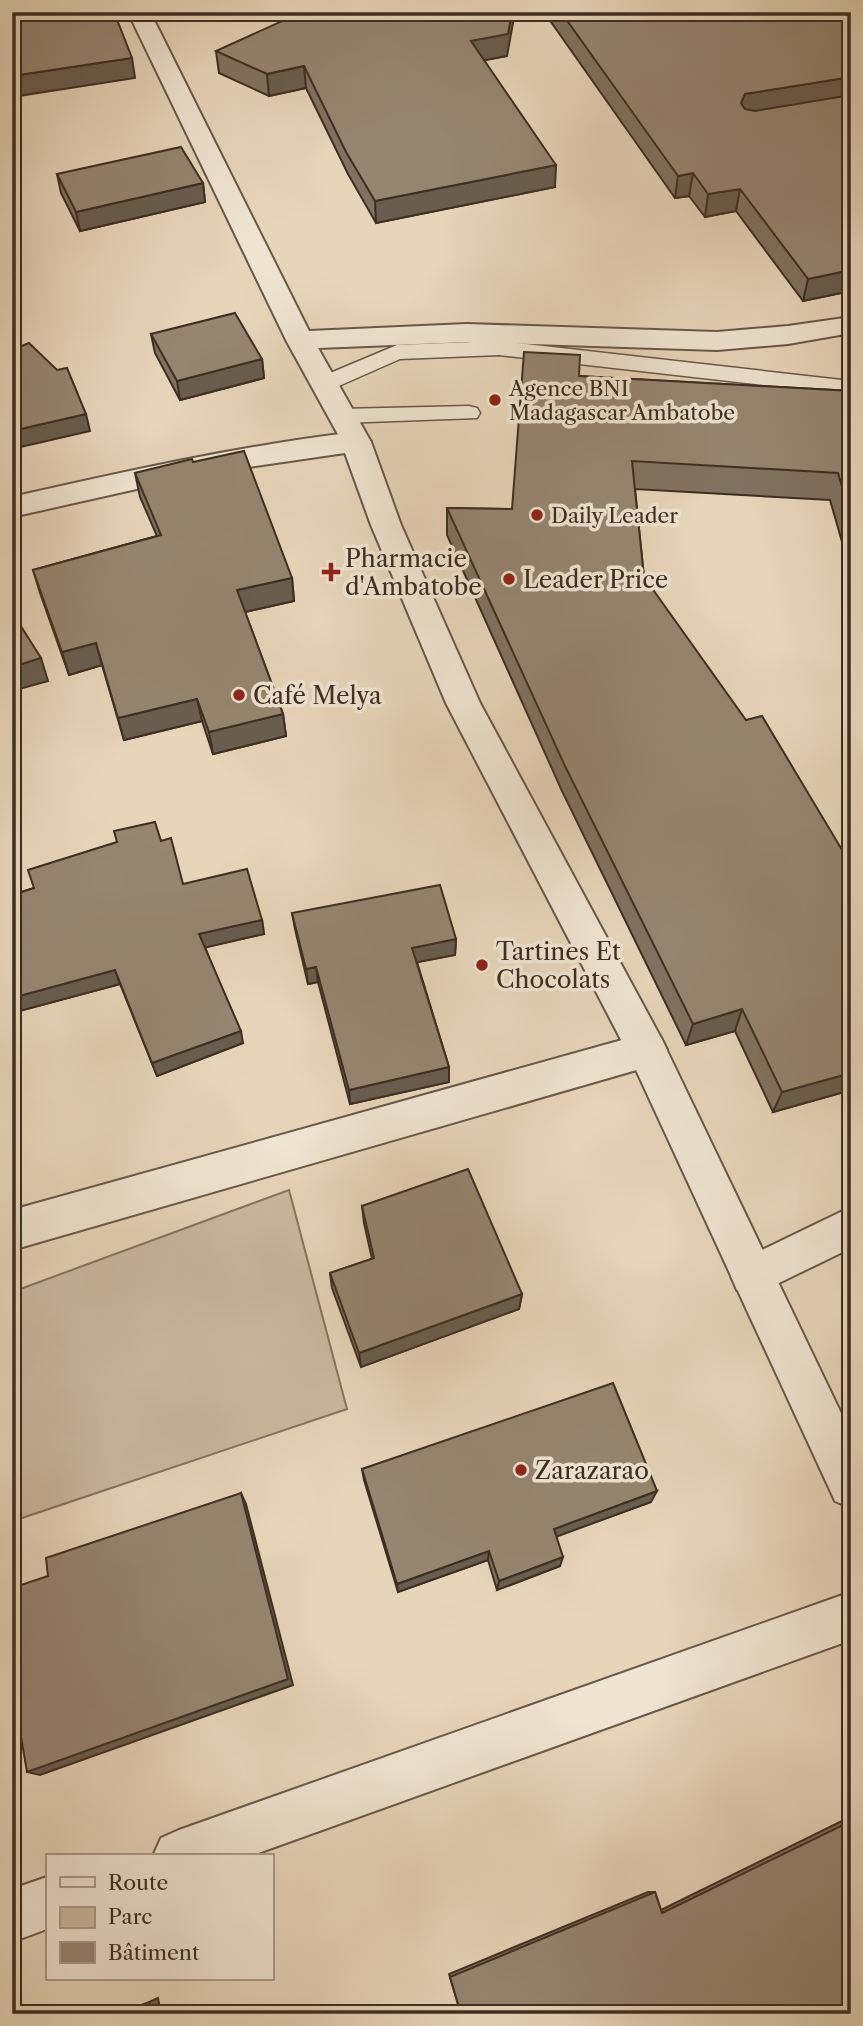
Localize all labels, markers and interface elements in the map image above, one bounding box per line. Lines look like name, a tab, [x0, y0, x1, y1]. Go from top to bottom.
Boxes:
place label: Agence BNI Madagascar Ambatobe	[508, 376, 735, 425]
marker: Agence BNI Madagascar Ambatobe	[487, 392, 503, 408]
place label: Daily Leader	[551, 503, 678, 528]
marker: Daily Leader	[529, 507, 545, 523]
place label: Pharmacie d'Ambatobe	[345, 544, 482, 601]
marker: Pharmacie d'Ambatobe	[323, 564, 339, 580]
place label: Leader Price	[523, 565, 668, 594]
marker: Leader Price	[501, 571, 517, 587]
place label: Café Melya	[253, 681, 382, 710]
marker: Café Melya	[231, 687, 247, 703]
place label: Tartines Et Chocolats	[496, 937, 621, 994]
marker: Tartines Et Chocolats	[474, 957, 490, 973]
place label: Zarazarao	[535, 1456, 649, 1485]
marker: Zarazarao	[513, 1462, 529, 1478]
legend	[46, 1854, 273, 1980]
text: Route	[108, 1870, 168, 1895]
text: Parc	[108, 1904, 152, 1929]
text: Bâtiment	[108, 1940, 200, 1965]

